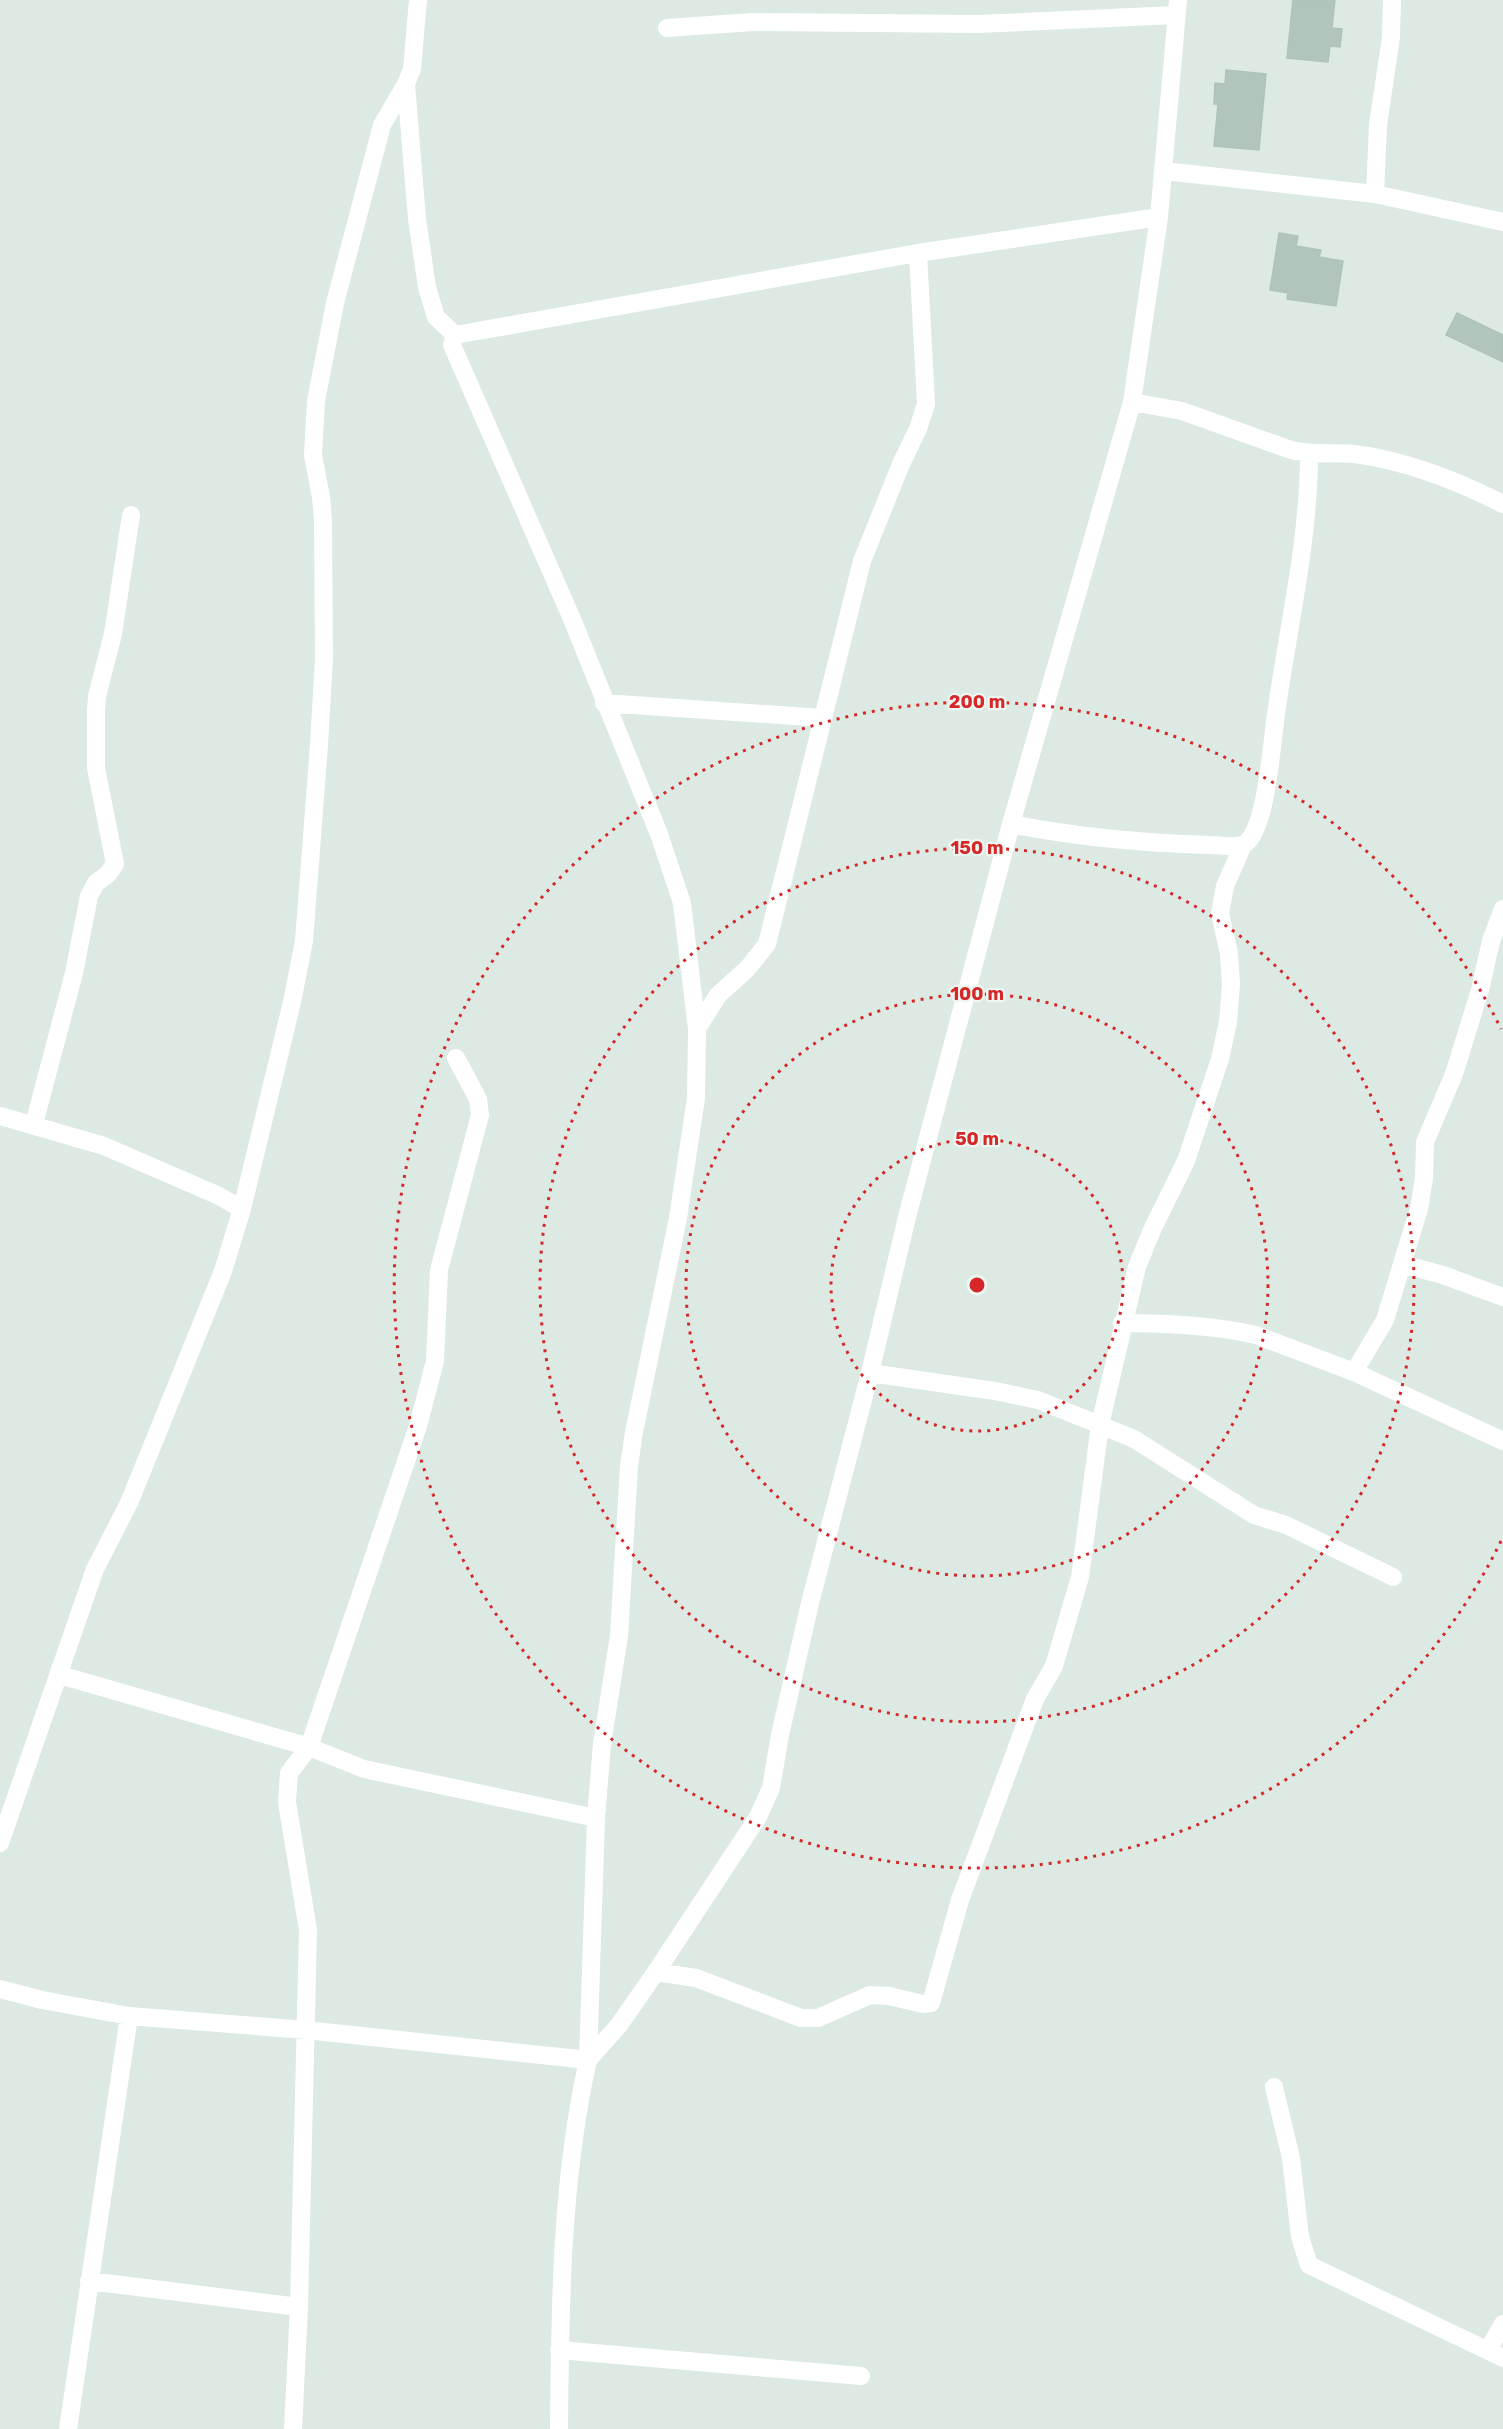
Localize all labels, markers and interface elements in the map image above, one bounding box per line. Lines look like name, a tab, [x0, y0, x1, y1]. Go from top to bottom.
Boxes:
text: 200 m	[949, 691, 1005, 713]
text: 150 m	[950, 837, 1004, 859]
text: 100 m	[950, 983, 1004, 1005]
text: 50 m	[955, 1128, 999, 1150]
centre of rings	[967, 1275, 987, 1295]

